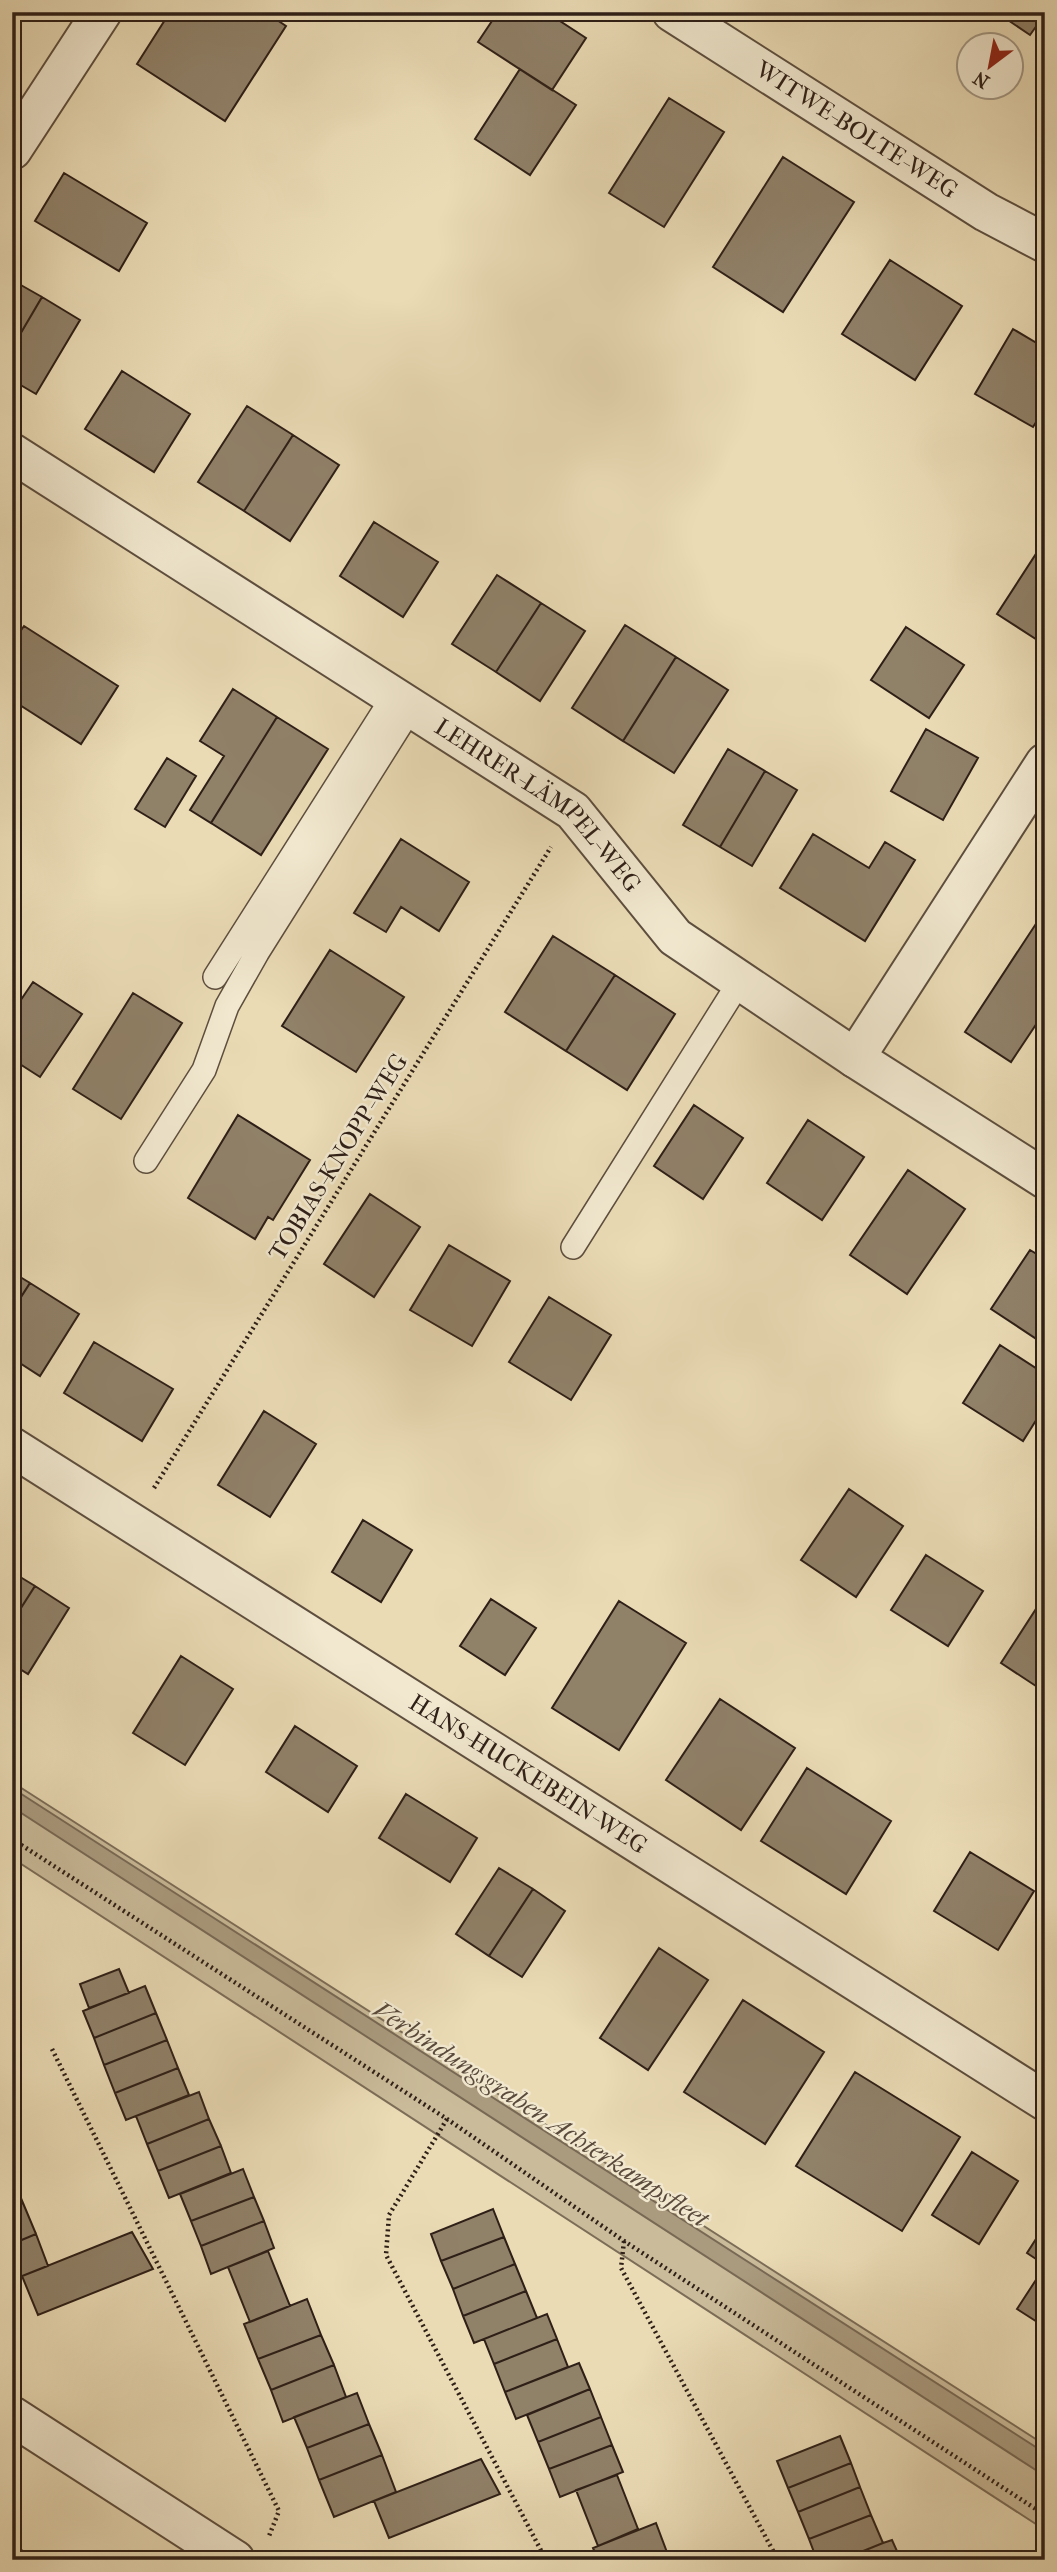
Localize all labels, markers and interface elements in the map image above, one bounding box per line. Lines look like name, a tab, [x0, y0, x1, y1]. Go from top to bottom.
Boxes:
north arrow	[956, 32, 1026, 102]
street label: WITWE-BOLTE-WEG	[750, 54, 963, 204]
text: N	[969, 66, 993, 93]
street label: LEHRER-LÄMPEL-WEG	[430, 713, 647, 898]
street label: TOBIAS-KNOPP-WEG	[263, 1048, 413, 1266]
street label: HANS-HUCKEBEIN-WEG	[404, 1688, 652, 1860]
water label: Verbindungsgraben Achterkampsfleet	[367, 1994, 716, 2235]

